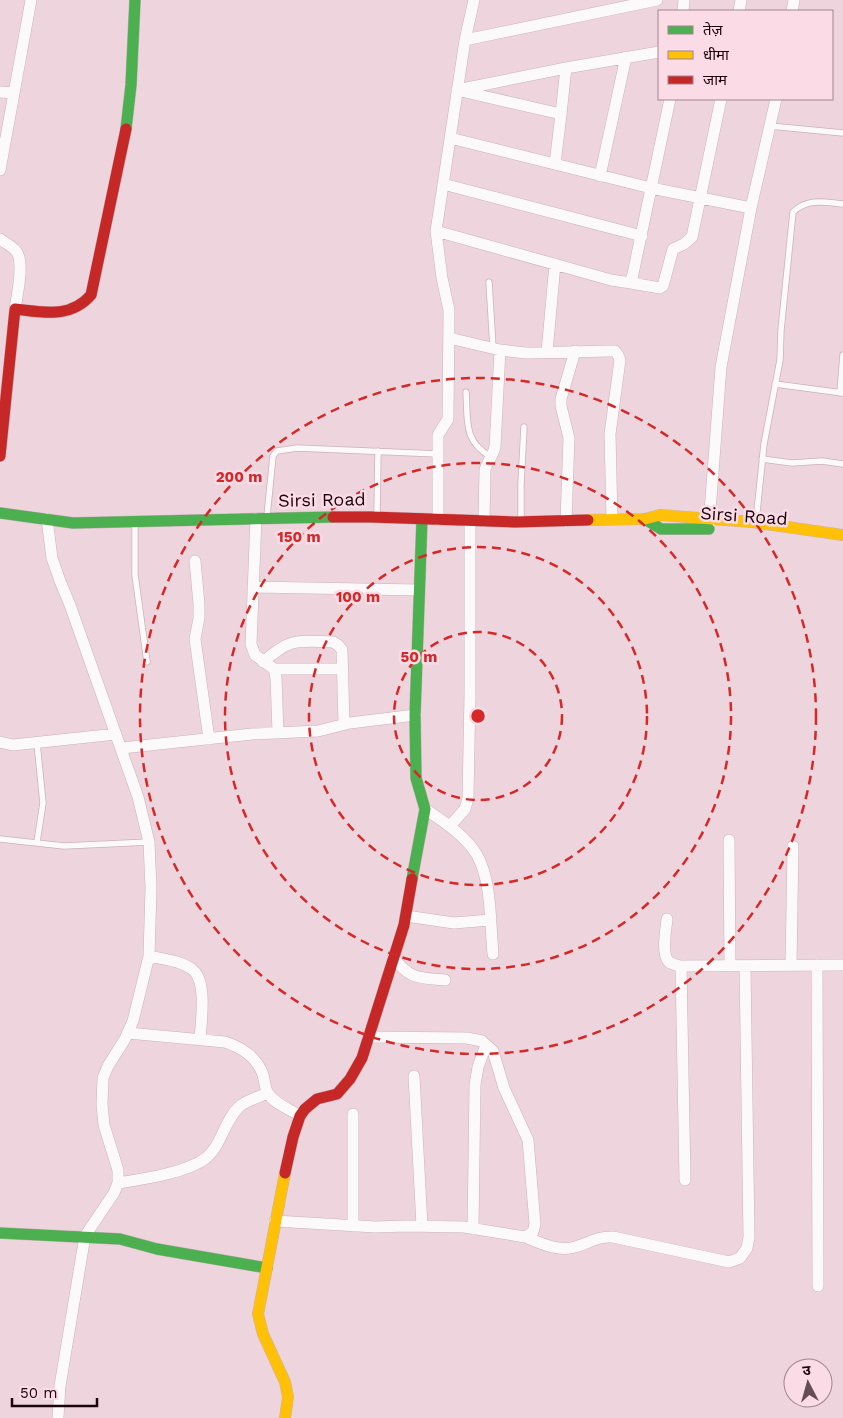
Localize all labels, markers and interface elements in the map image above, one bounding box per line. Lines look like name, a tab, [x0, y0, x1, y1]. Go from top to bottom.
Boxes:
legend	[658, 10, 833, 100]
text: तेज़	[703, 21, 724, 39]
text: धीमा	[703, 46, 730, 64]
text: जाम	[703, 71, 728, 89]
text: 200 m	[216, 468, 262, 486]
street label: Sirsi Road	[278, 488, 366, 511]
street label: Sirsi Road	[700, 502, 788, 529]
text: 150 m	[277, 528, 321, 546]
text: 100 m	[336, 588, 380, 606]
text: 50 m	[401, 648, 437, 666]
centre of rings	[469, 707, 487, 725]
north arrow	[783, 1358, 833, 1408]
text: उ	[802, 1362, 812, 1378]
scale bar	[12, 1376, 98, 1408]
text: 50 m	[20, 1384, 57, 1402]

